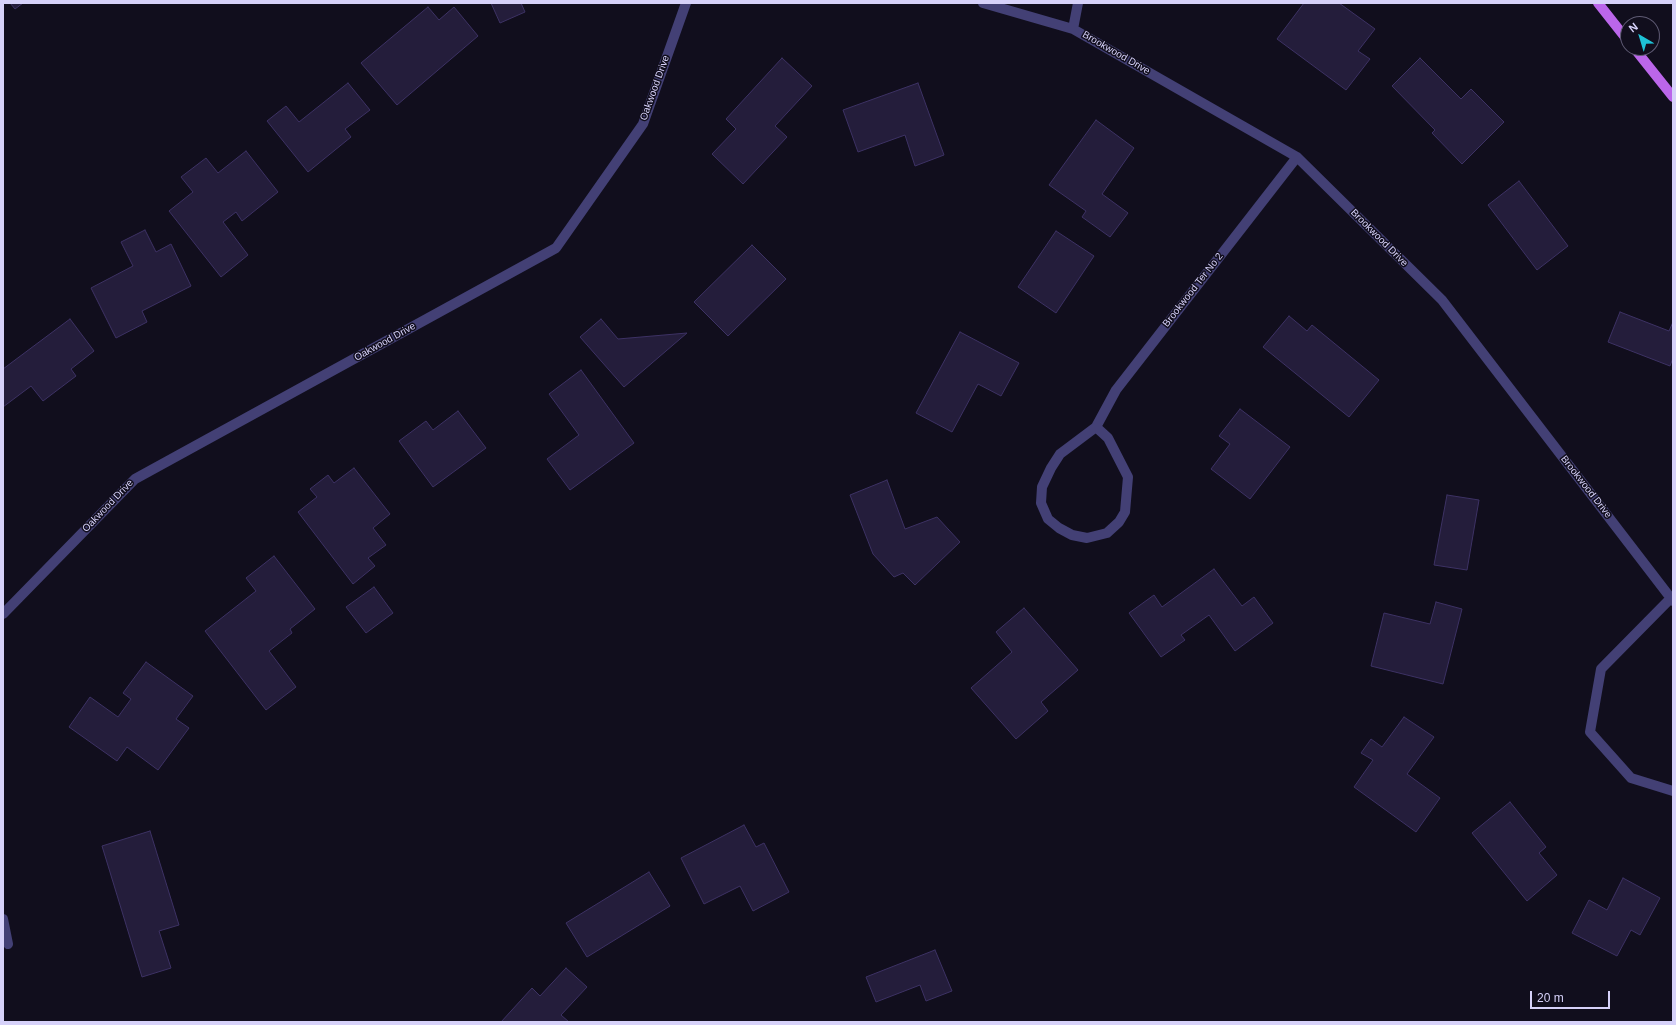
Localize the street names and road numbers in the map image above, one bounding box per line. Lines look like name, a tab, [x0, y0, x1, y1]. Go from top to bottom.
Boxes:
street label: Brookwood Drive	[1080, 29, 1152, 77]
street label: Oakwood Drive	[638, 54, 672, 122]
street label: Brookwood Drive	[1348, 207, 1410, 269]
street label: Brookwood Ter No 2	[1160, 251, 1226, 329]
street label: Oakwood Drive	[352, 320, 418, 364]
street label: Brookwood Drive	[1558, 453, 1614, 521]
street label: Oakwood Drive	[80, 477, 136, 535]

